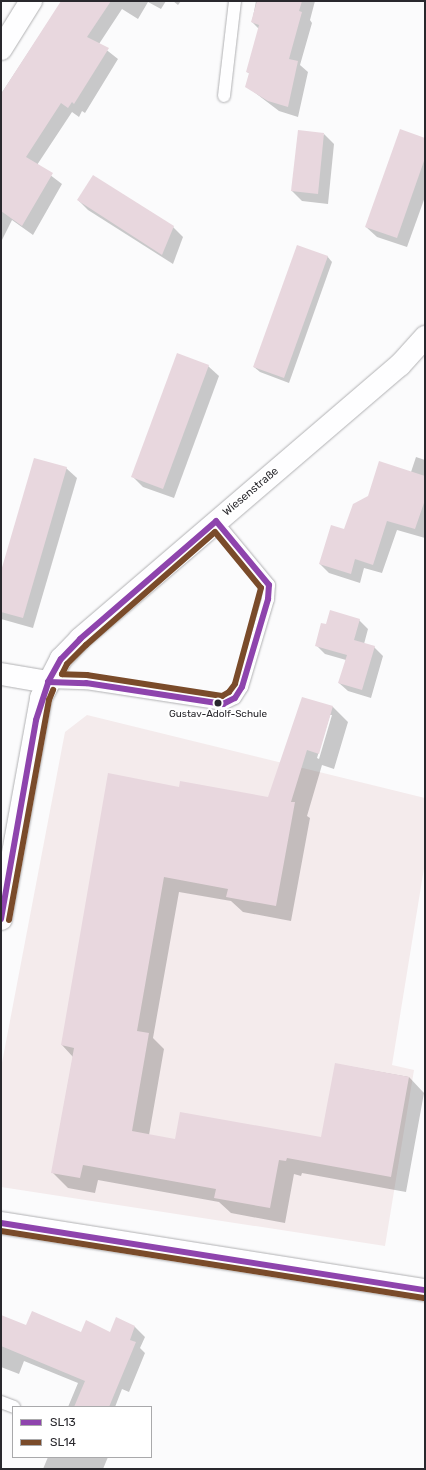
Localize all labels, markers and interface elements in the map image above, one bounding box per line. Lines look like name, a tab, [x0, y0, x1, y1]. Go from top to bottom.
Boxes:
street label: Wiesenstraße	[220, 465, 282, 519]
marker: Gustav-Adolf-Schule	[213, 698, 223, 708]
place label: Gustav-Adolf-Schule	[169, 709, 267, 721]
legend	[12, 1406, 152, 1458]
text: SL13	[50, 1415, 76, 1429]
text: SL14	[50, 1435, 76, 1449]

